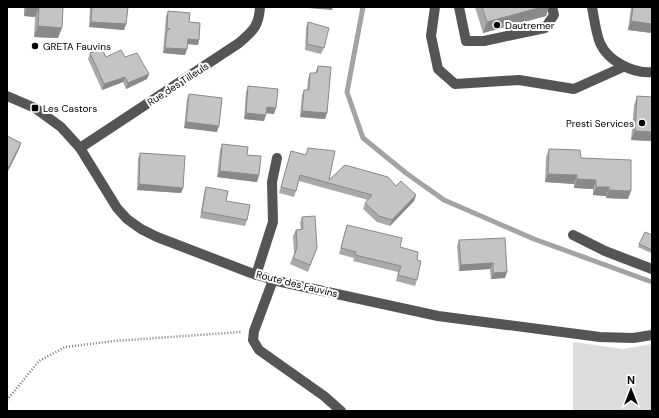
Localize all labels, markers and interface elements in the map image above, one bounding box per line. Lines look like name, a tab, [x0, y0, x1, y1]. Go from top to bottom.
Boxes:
place label: Dautremer	[505, 19, 555, 32]
marker: Dautremer	[492, 20, 502, 30]
place label: GRETA Fauvins	[43, 40, 111, 53]
marker: GRETA Fauvins	[30, 41, 40, 51]
street label: Rue des Tilleuls	[145, 59, 211, 109]
place label: Les Castors	[43, 102, 97, 115]
marker: Les Castors	[30, 103, 40, 113]
place label: Presti Services	[566, 117, 634, 130]
marker: Presti Services	[637, 118, 647, 128]
street label: Route des Fauvins	[255, 268, 339, 300]
north arrow	[611, 370, 651, 410]
text: N	[627, 373, 635, 387]

